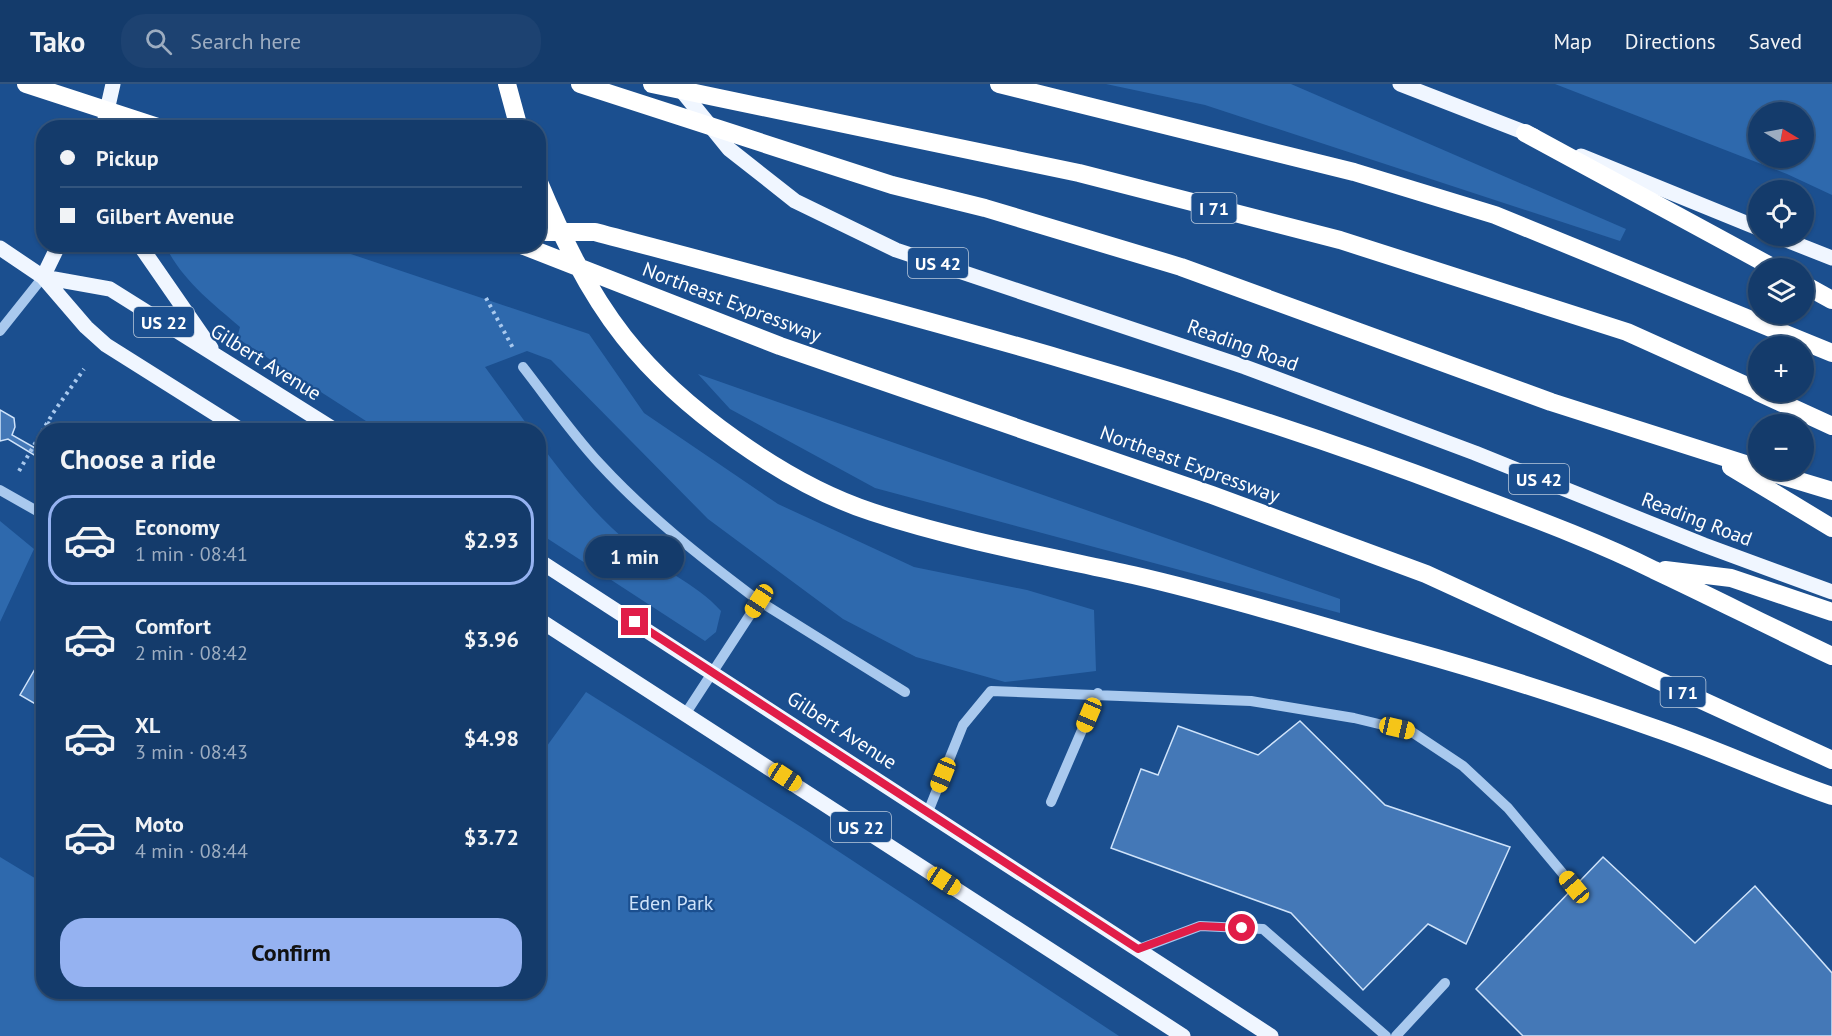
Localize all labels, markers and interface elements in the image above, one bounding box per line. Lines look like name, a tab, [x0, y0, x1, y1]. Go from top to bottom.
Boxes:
search box	[121, 14, 541, 68]
text: Tako	[30, 23, 85, 60]
icon: search	[142, 25, 175, 58]
text: Search here	[190, 27, 301, 55]
text: Map	[1553, 28, 1592, 55]
text: Directions	[1625, 28, 1716, 55]
text: Saved	[1749, 28, 1802, 55]
north arrow	[1748, 102, 1814, 168]
map controls	[1748, 102, 1814, 480]
text: Pickup	[96, 144, 159, 172]
button: locate	[1748, 180, 1814, 246]
road number: I 71	[1192, 193, 1236, 223]
text: Gilbert Avenue	[96, 202, 234, 230]
road number: US 42	[908, 248, 968, 278]
street label: Northeast Expressway	[639, 256, 826, 348]
button: layers	[1748, 258, 1814, 324]
road number: US 22	[134, 307, 194, 337]
street label: Reading Road	[1184, 313, 1302, 377]
street label: Gilbert Avenue	[206, 318, 326, 406]
button: +	[1748, 336, 1814, 402]
button: −	[1748, 414, 1814, 480]
street label: Northeast Expressway	[1097, 419, 1284, 509]
text: Choose a ride	[60, 442, 216, 476]
road number: US 42	[1509, 464, 1569, 494]
street label: Reading Road	[1638, 486, 1756, 552]
icon: car	[63, 513, 117, 567]
text: Economy	[135, 513, 219, 541]
text: $2.93	[464, 526, 519, 554]
callout: 1 min	[586, 535, 684, 577]
text: 1 min · 08:41	[135, 541, 248, 567]
text: 1 min	[610, 544, 659, 570]
car	[742, 581, 776, 621]
route end	[621, 608, 648, 635]
icon: car	[63, 612, 117, 666]
text: Comfort	[135, 612, 211, 640]
text: $3.96	[464, 625, 519, 653]
text: 2 min · 08:42	[135, 640, 248, 666]
road number: I 71	[1660, 677, 1706, 707]
street label: Gilbert Avenue	[782, 685, 902, 775]
car	[1074, 695, 1104, 735]
icon: car	[63, 711, 117, 765]
text: XL	[135, 711, 160, 739]
car	[1377, 715, 1417, 741]
text: $4.98	[464, 724, 519, 752]
text: 3 min · 08:43	[135, 739, 248, 765]
car	[928, 755, 958, 795]
car	[765, 760, 805, 794]
icon: car	[63, 810, 117, 864]
text: Moto	[135, 810, 184, 838]
road number: US 22	[831, 812, 891, 842]
text: $3.72	[464, 823, 519, 851]
text: 4 min · 08:44	[135, 838, 248, 864]
car	[924, 864, 964, 898]
car	[1556, 867, 1592, 907]
park label: Eden Park	[629, 890, 714, 916]
route start	[1228, 914, 1255, 941]
button: Confirm	[60, 918, 522, 987]

